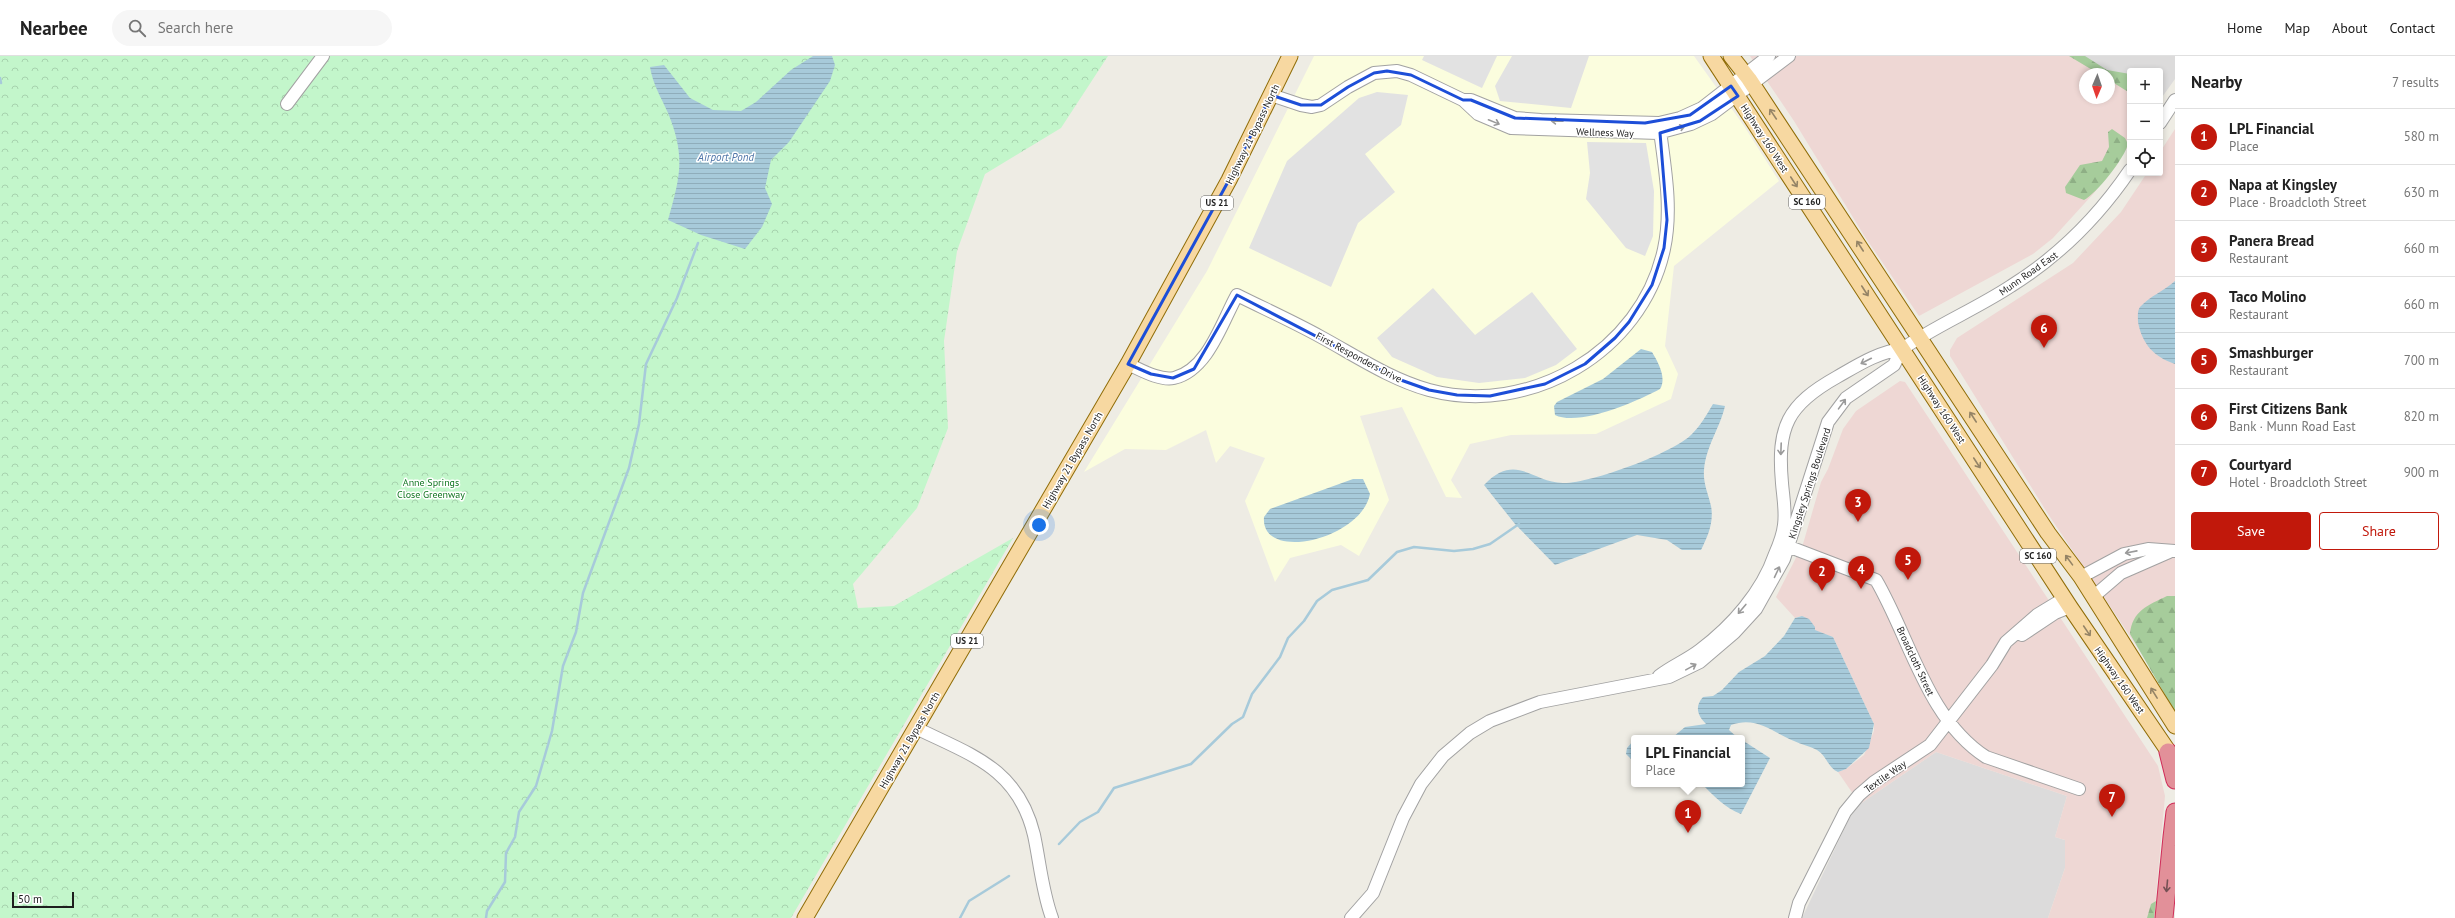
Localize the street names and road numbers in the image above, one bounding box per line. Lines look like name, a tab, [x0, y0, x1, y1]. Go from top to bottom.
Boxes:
street label: Highway 21 Bypass North	[1223, 82, 1282, 186]
street label: Highway 160 West	[1738, 102, 1792, 175]
street label: Wellness Way	[1576, 125, 1634, 140]
road number: SC 160	[1789, 195, 1825, 209]
road number: US 21	[1201, 196, 1233, 210]
street label: Munn Road East	[1996, 248, 2061, 298]
street label: First Responders Drive	[1313, 329, 1404, 386]
street label: Highway 160 West	[1915, 373, 1969, 446]
street label: Highway 21 Bypass North	[1039, 409, 1105, 511]
street label: Kingsley Springs Boulevard	[1785, 426, 1834, 540]
road number: SC 160	[2020, 549, 2056, 563]
street label: Broadcloth Street	[1894, 625, 1937, 698]
road number: US 21	[951, 634, 983, 648]
street label: Highway 160 West	[2092, 644, 2148, 717]
street label: Highway 21 Bypass North	[876, 689, 942, 791]
street label: Textile Way	[1862, 757, 1909, 796]

